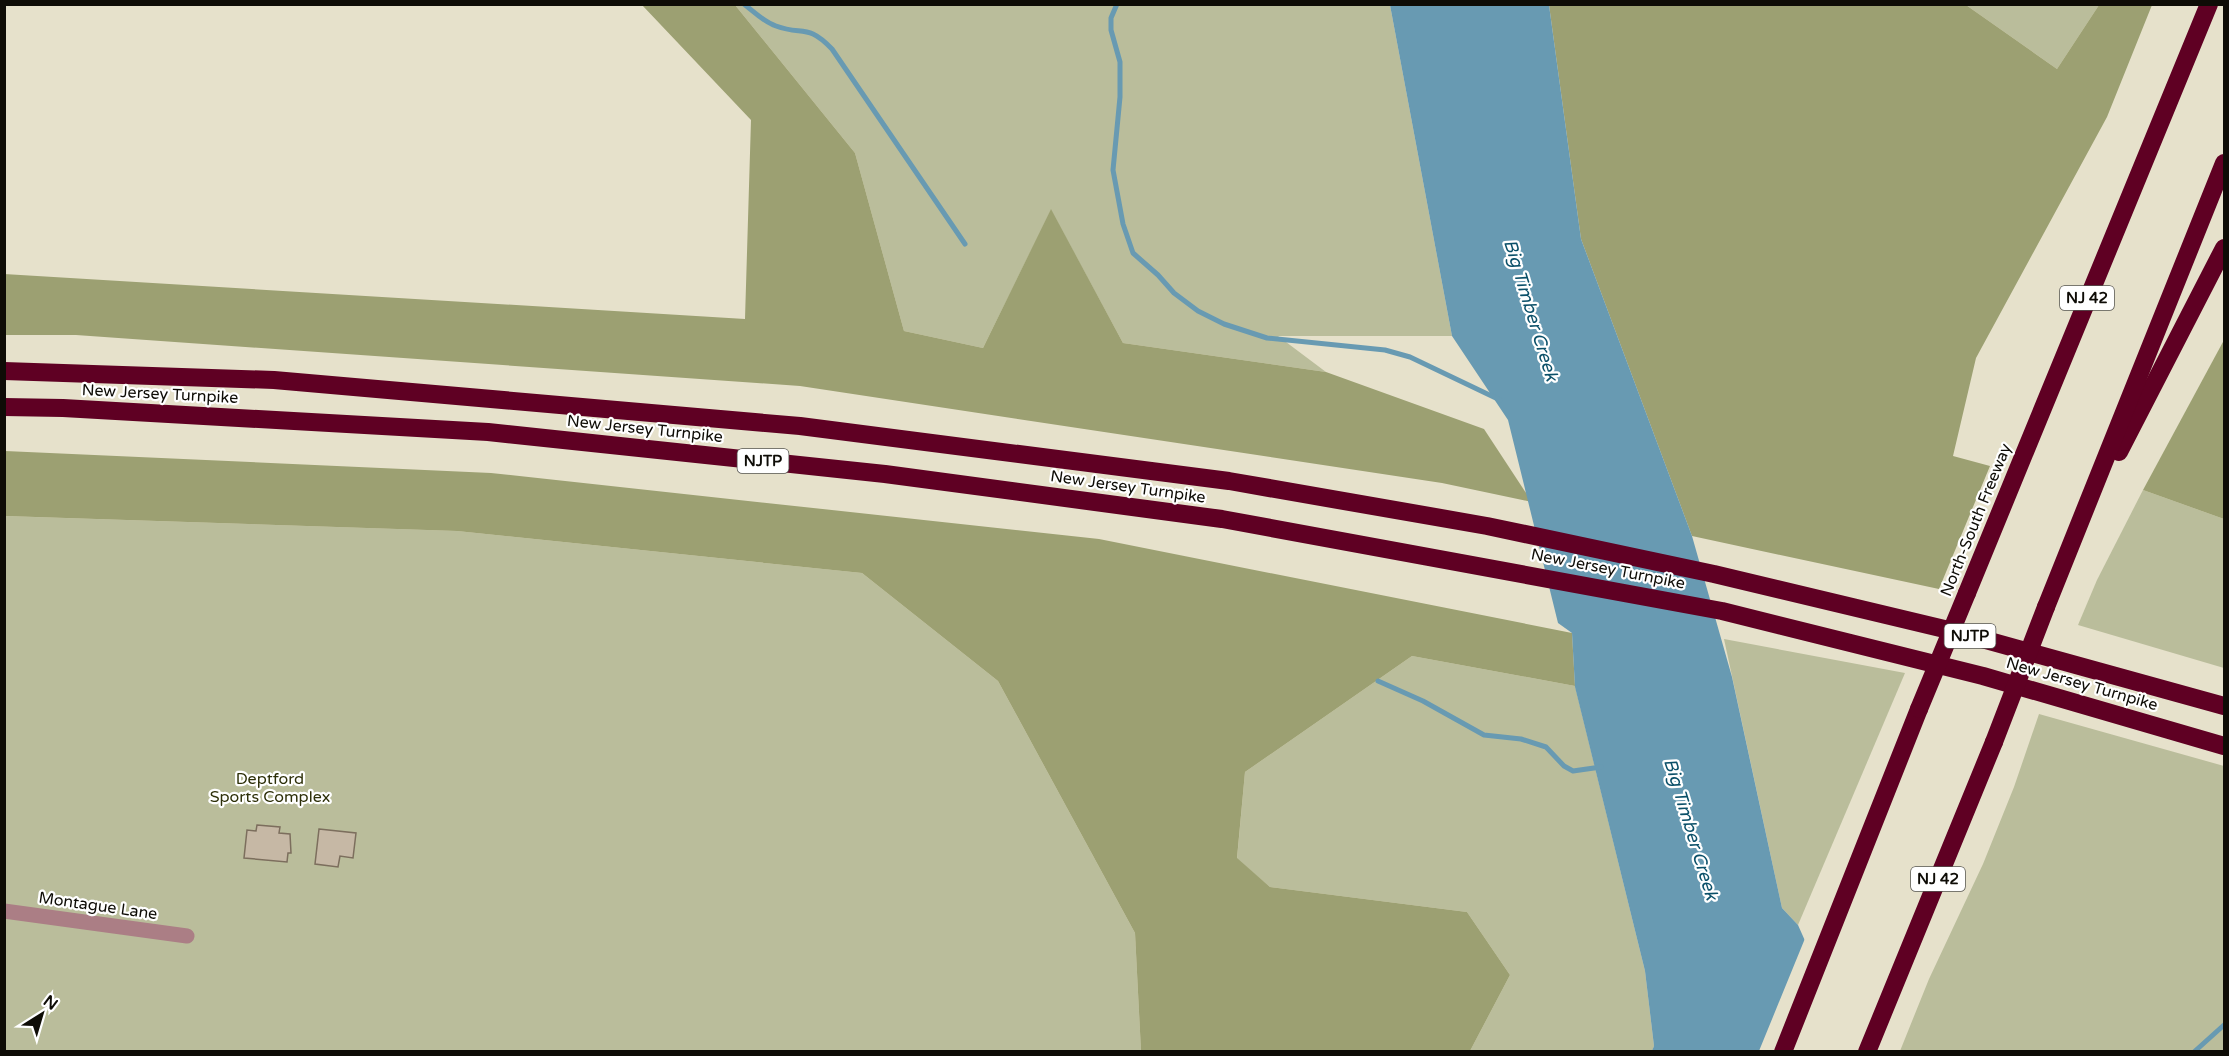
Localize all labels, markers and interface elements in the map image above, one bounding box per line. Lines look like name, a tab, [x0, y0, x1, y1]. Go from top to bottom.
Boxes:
water label: Big Timber Creek	[1499, 237, 1563, 385]
road number: NJ 42	[2060, 286, 2114, 310]
street label: New Jersey Turnpike	[81, 380, 239, 408]
street label: New Jersey Turnpike	[566, 411, 724, 447]
street label: North-South Freeway	[1936, 440, 2016, 599]
road number: NJTP	[738, 449, 789, 473]
street label: New Jersey Turnpike	[1049, 466, 1207, 508]
street label: New Jersey Turnpike	[1529, 544, 1687, 594]
road number: NJTP	[1944, 624, 1996, 648]
street label: New Jersey Turnpike	[2004, 653, 2160, 715]
water label: Big Timber Creek	[1659, 756, 1723, 904]
park label: Deptford Sports Complex	[210, 769, 330, 807]
road number: NJ 42	[1911, 867, 1965, 891]
street label: Montague Lane	[37, 888, 159, 924]
north arrow	[12, 984, 72, 1044]
text: N	[39, 991, 62, 1015]

